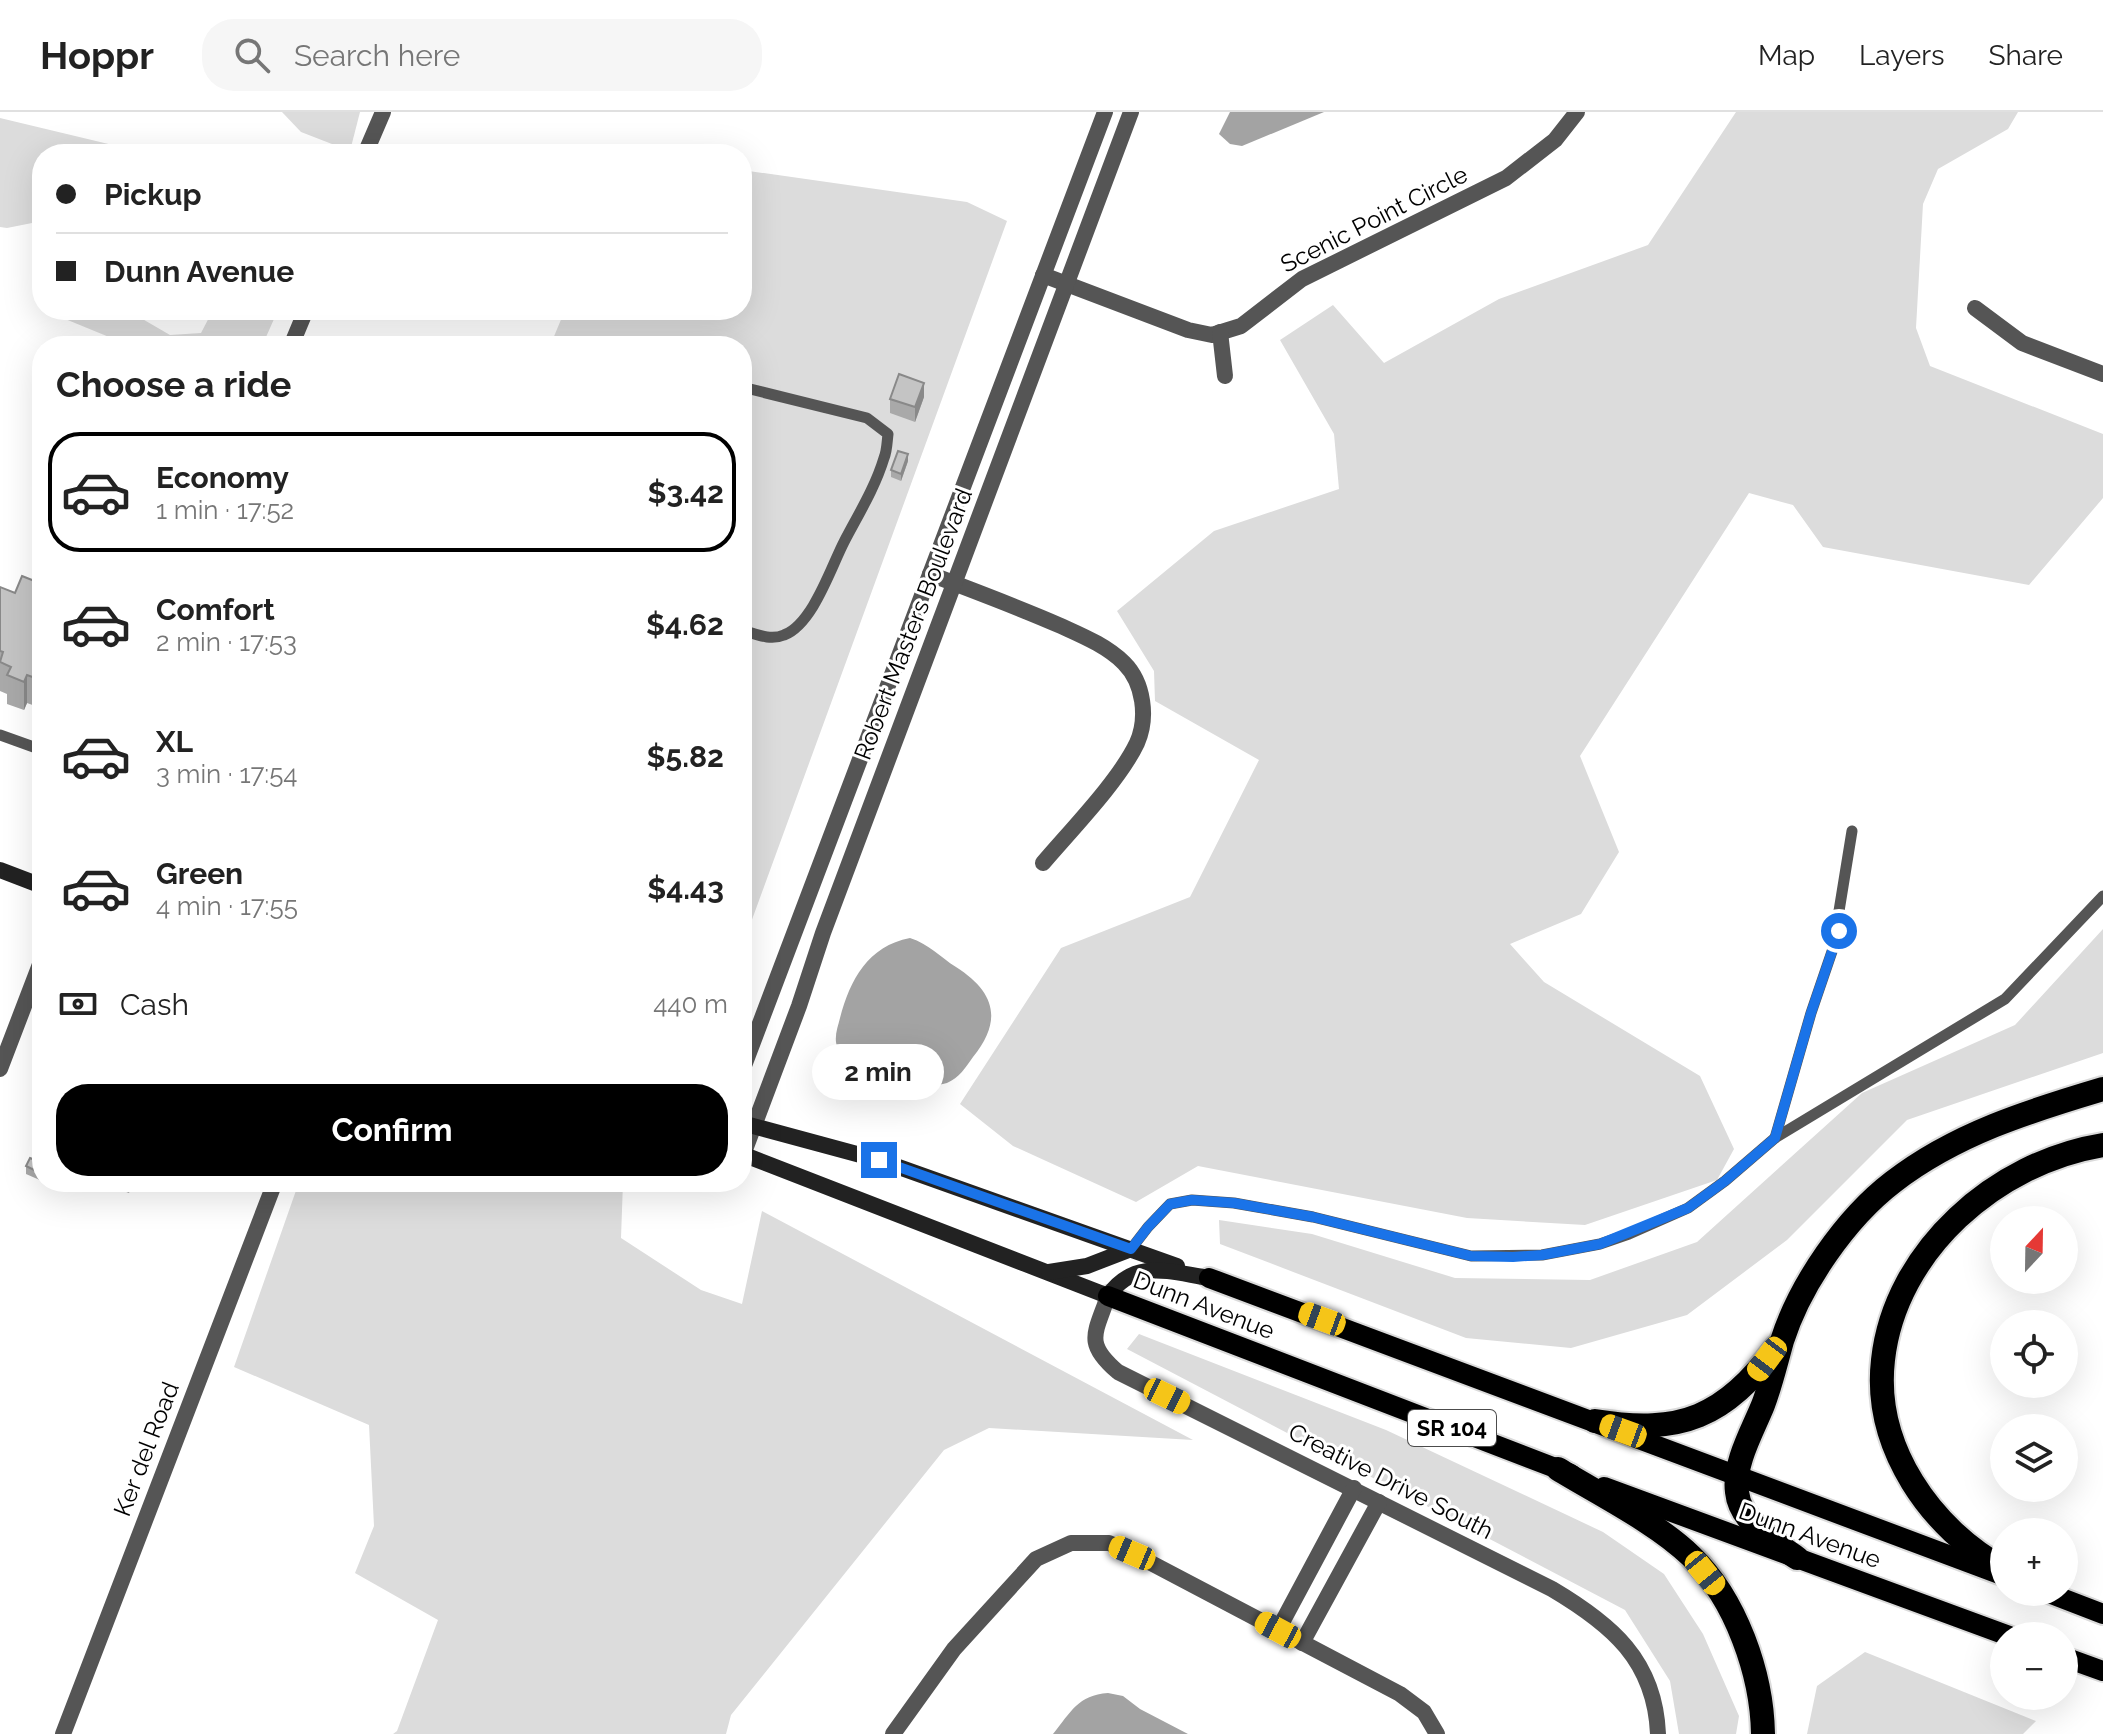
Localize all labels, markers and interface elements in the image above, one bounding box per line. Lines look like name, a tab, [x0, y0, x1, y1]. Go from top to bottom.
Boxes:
search box	[202, 19, 762, 91]
text: Hoppr	[40, 33, 154, 78]
icon: search	[230, 33, 274, 77]
text: Search here	[294, 38, 460, 73]
text: Map	[1758, 39, 1815, 72]
text: Layers	[1859, 39, 1945, 72]
text: Share	[1989, 39, 2063, 72]
street label: Scenic Point Circle	[1276, 159, 1472, 279]
text: Pickup	[104, 177, 202, 212]
text: Dunn Avenue	[104, 254, 294, 289]
text: Choose a ride	[56, 363, 291, 405]
icon: car	[60, 456, 132, 528]
text: Economy	[156, 460, 289, 495]
text: $3.42	[648, 475, 724, 510]
street label: Robert Masters Boulevard	[848, 484, 978, 764]
text: 1 min · 17:52	[156, 495, 294, 525]
icon: car	[60, 588, 132, 660]
text: Comfort	[156, 592, 275, 627]
text: $4.62	[646, 607, 724, 642]
text: 2 min · 17:53	[156, 627, 297, 657]
icon: car	[60, 720, 132, 792]
text: XL	[156, 724, 193, 759]
text: $5.82	[647, 739, 724, 774]
text: 3 min · 17:54	[156, 759, 298, 789]
icon: car	[60, 852, 132, 924]
text: Green	[156, 856, 243, 891]
text: $4.43	[647, 871, 724, 906]
text: 4 min · 17:55	[156, 891, 298, 921]
route start	[1821, 913, 1857, 949]
icon: cash	[56, 982, 100, 1026]
text: Cash	[120, 987, 189, 1022]
text: 440 m	[653, 989, 728, 1019]
callout: 2 min	[813, 1044, 945, 1100]
text: 2 min	[844, 1057, 912, 1087]
button: Confirm	[56, 1084, 728, 1176]
route end	[861, 1142, 897, 1178]
north arrow	[1990, 1206, 2078, 1294]
map controls	[1990, 1206, 2078, 1710]
street label: Dunn Avenue	[1129, 1265, 1279, 1345]
car	[1295, 1300, 1349, 1338]
button: locate	[1990, 1310, 2078, 1398]
car	[1743, 1333, 1791, 1385]
car	[1140, 1375, 1194, 1417]
street label: Ker del Road	[107, 1378, 185, 1520]
road number: SR 104	[1408, 1410, 1496, 1446]
car	[1596, 1412, 1650, 1450]
button: layers	[1990, 1414, 2078, 1502]
street label: Creative Drive South	[1284, 1417, 1498, 1545]
street label: Dunn Avenue	[1735, 1496, 1885, 1574]
button: +	[1990, 1518, 2078, 1606]
car	[1105, 1533, 1159, 1573]
car	[1681, 1547, 1729, 1599]
car	[1251, 1608, 1305, 1652]
button: −	[1990, 1622, 2078, 1710]

